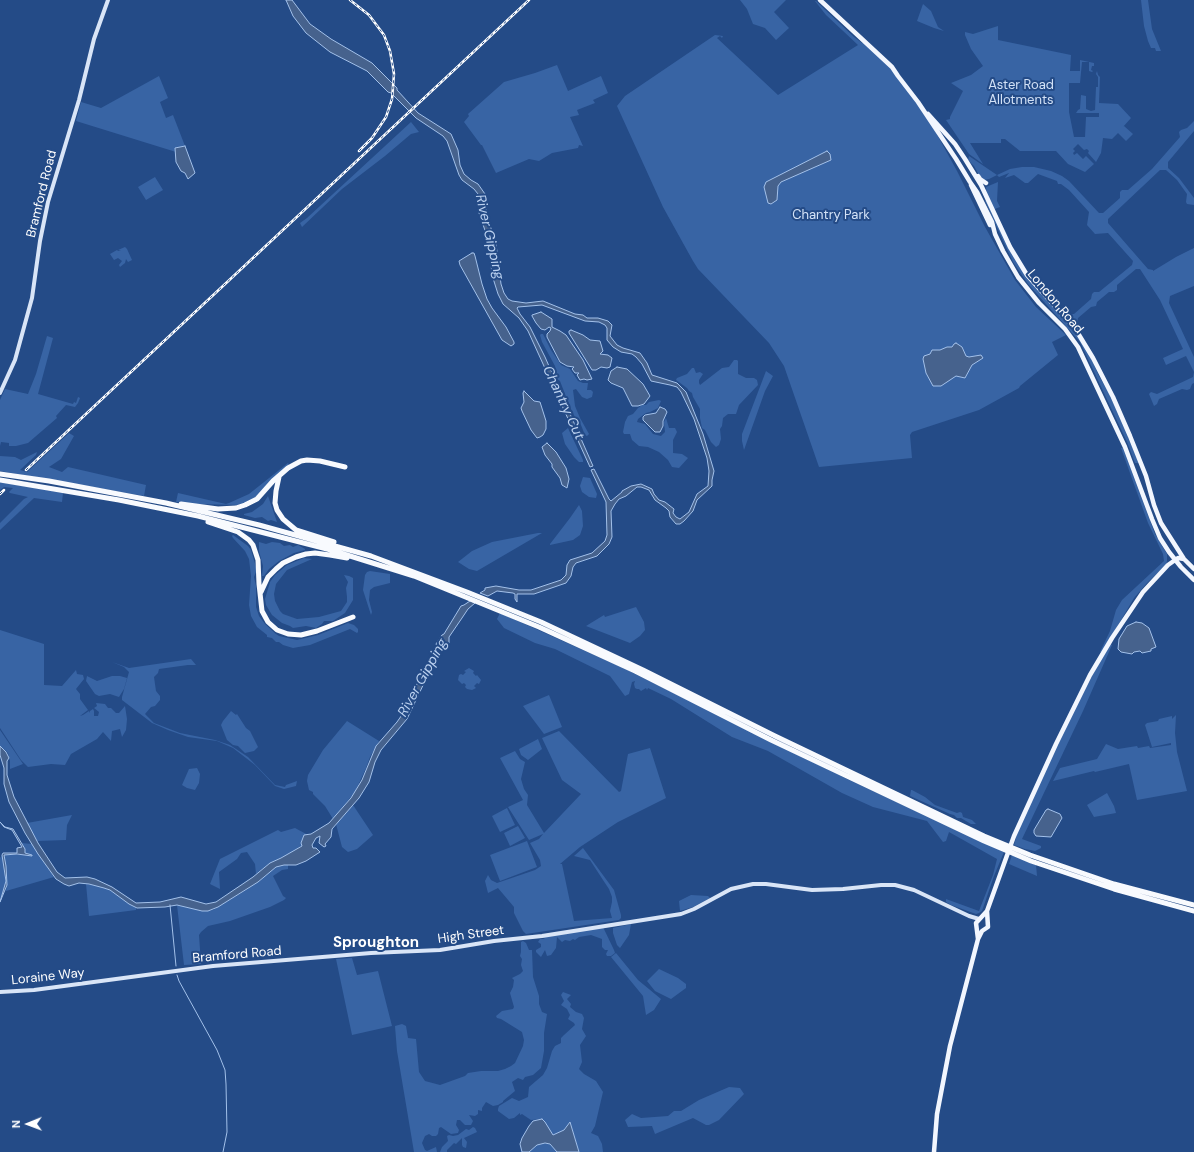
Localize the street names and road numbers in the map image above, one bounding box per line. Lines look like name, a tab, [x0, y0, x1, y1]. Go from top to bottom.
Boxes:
street label: Bramford Road	[24, 149, 60, 239]
street label: London Road	[1024, 267, 1086, 337]
street label: High Street	[437, 923, 505, 947]
street label: Bramford Road	[192, 943, 282, 967]
street label: Loraine Way	[11, 965, 85, 989]

